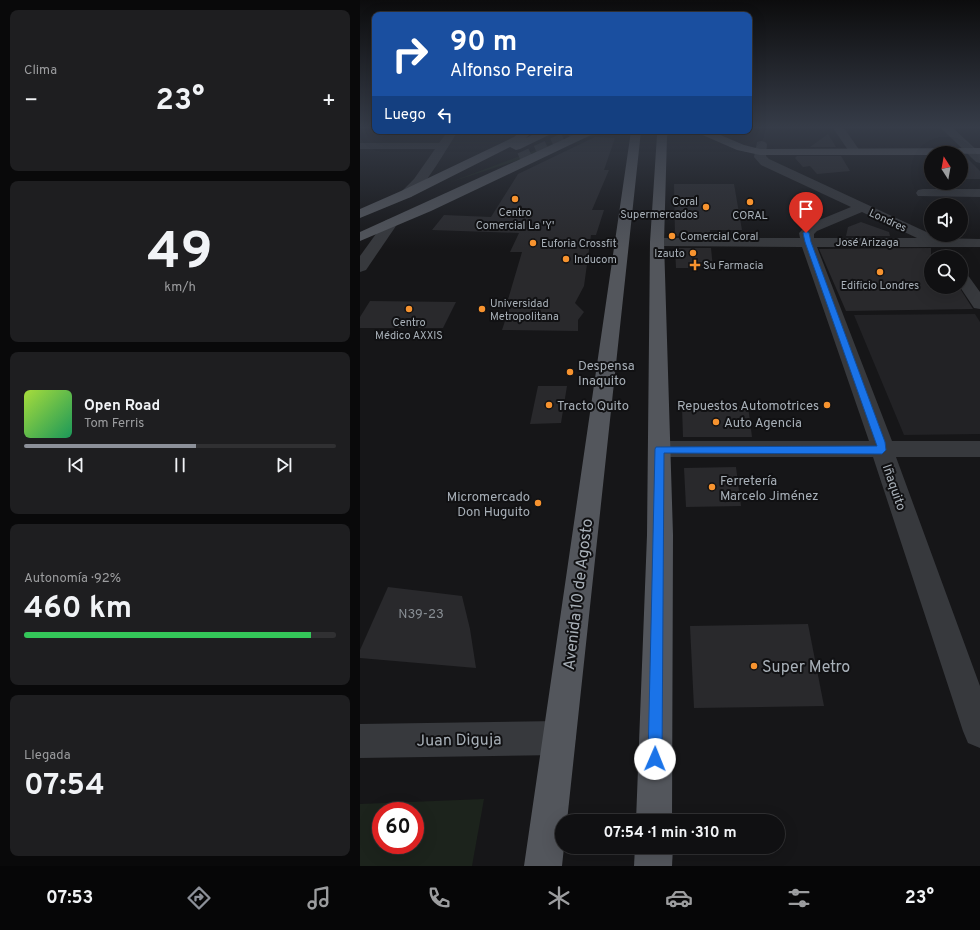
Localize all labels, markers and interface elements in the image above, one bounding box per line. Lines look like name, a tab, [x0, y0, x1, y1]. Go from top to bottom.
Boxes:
text: 90 m	[450, 25, 517, 61]
icon: right	[384, 28, 436, 80]
text: Alfonso Pereira	[450, 60, 573, 83]
text: Clima	[24, 63, 57, 79]
text: 23°	[156, 83, 204, 120]
text: −	[24, 88, 38, 115]
text: +	[322, 88, 336, 115]
icon: left	[434, 104, 456, 126]
text: Luego	[384, 106, 426, 125]
north arrow	[924, 146, 968, 190]
map controls	[924, 146, 968, 294]
pin	[789, 192, 823, 233]
marker: Centro Comercial La 'Y'	[510, 194, 520, 204]
place label: Coral Supermercados	[620, 195, 698, 222]
marker: CORAL	[745, 197, 755, 207]
icon: arrive	[795, 198, 817, 220]
button: sound	[924, 198, 968, 242]
marker: Coral Supermercados	[701, 202, 711, 212]
place label: Centro Comercial La 'Y'	[476, 206, 554, 233]
street label: Londres	[867, 206, 909, 236]
place label: CORAL	[732, 209, 768, 223]
text: 49	[147, 221, 213, 287]
place label: Comercial Coral	[680, 230, 758, 244]
marker: Comercial Coral	[667, 231, 677, 241]
street label: José Arizaga	[835, 236, 899, 250]
place label: Euforia Crossfit	[541, 237, 617, 251]
marker: Euforia Crossfit	[528, 238, 538, 248]
place label: Izauto	[654, 247, 685, 261]
marker: Izauto	[688, 248, 698, 258]
button: search	[924, 250, 968, 294]
place label: Inducom	[574, 253, 617, 267]
marker: Inducom	[561, 254, 571, 264]
place label: Su Farmacia	[703, 259, 763, 273]
marker: Su Farmacia	[690, 260, 700, 270]
marker: Edificio Londres	[875, 267, 885, 277]
place label: Edificio Londres	[841, 279, 919, 293]
text: km/h	[164, 280, 196, 296]
place label: Universidad Metropolitana	[490, 297, 559, 324]
marker: Centro Médico AXXIS	[404, 304, 414, 314]
marker: Universidad Metropolitana	[477, 304, 487, 314]
place label: Centro Médico AXXIS	[375, 316, 443, 343]
place label: Despensa Inaquito	[578, 359, 635, 390]
marker: Despensa Inaquito	[565, 367, 575, 377]
text: Open Road	[84, 397, 160, 416]
place label: Tracto Quito	[557, 399, 629, 415]
place label: Repuestos Automotrices	[677, 399, 819, 415]
marker: Tracto Quito	[544, 400, 554, 410]
marker: Repuestos Automotrices	[822, 400, 832, 410]
text: Tom Ferris	[84, 416, 144, 432]
place label: Auto Agencia	[724, 416, 802, 432]
marker: Auto Agencia	[711, 417, 721, 427]
icon: previous	[65, 454, 87, 476]
icon: pause	[169, 454, 191, 476]
icon: next	[273, 454, 295, 476]
street label: Iñaquito	[878, 462, 908, 513]
place label: Ferretería Marcelo Jiménez	[720, 474, 819, 505]
marker: Ferretería Marcelo Jiménez	[707, 482, 717, 492]
place label: Micromercado Don Huguito	[447, 490, 530, 521]
marker: Micromercado Don Huguito	[533, 498, 543, 508]
street label: Avenida 10 de Agosto	[560, 517, 598, 671]
text: Autonomía · 92%	[24, 571, 121, 587]
text: 460 km	[24, 591, 132, 628]
house number: N39-23	[398, 607, 444, 623]
place label: Super Metro	[762, 658, 850, 678]
marker: Super Metro	[749, 661, 759, 671]
street label: Juan Diguja	[416, 730, 502, 752]
position arrow	[634, 738, 676, 780]
text: Llegada	[24, 748, 71, 764]
text: 07:54	[24, 768, 105, 805]
speed limit sign: 60	[372, 802, 424, 854]
text: 07:54 · 1 min · 310 m	[603, 824, 737, 843]
icon: directions	[185, 884, 213, 912]
icon: music	[305, 884, 333, 912]
icon: phone	[425, 884, 453, 912]
icon: climate	[545, 884, 573, 912]
icon: car	[665, 884, 693, 912]
icon: filters	[785, 884, 813, 912]
text: 07:53	[46, 887, 93, 910]
text: 23°	[905, 887, 934, 910]

